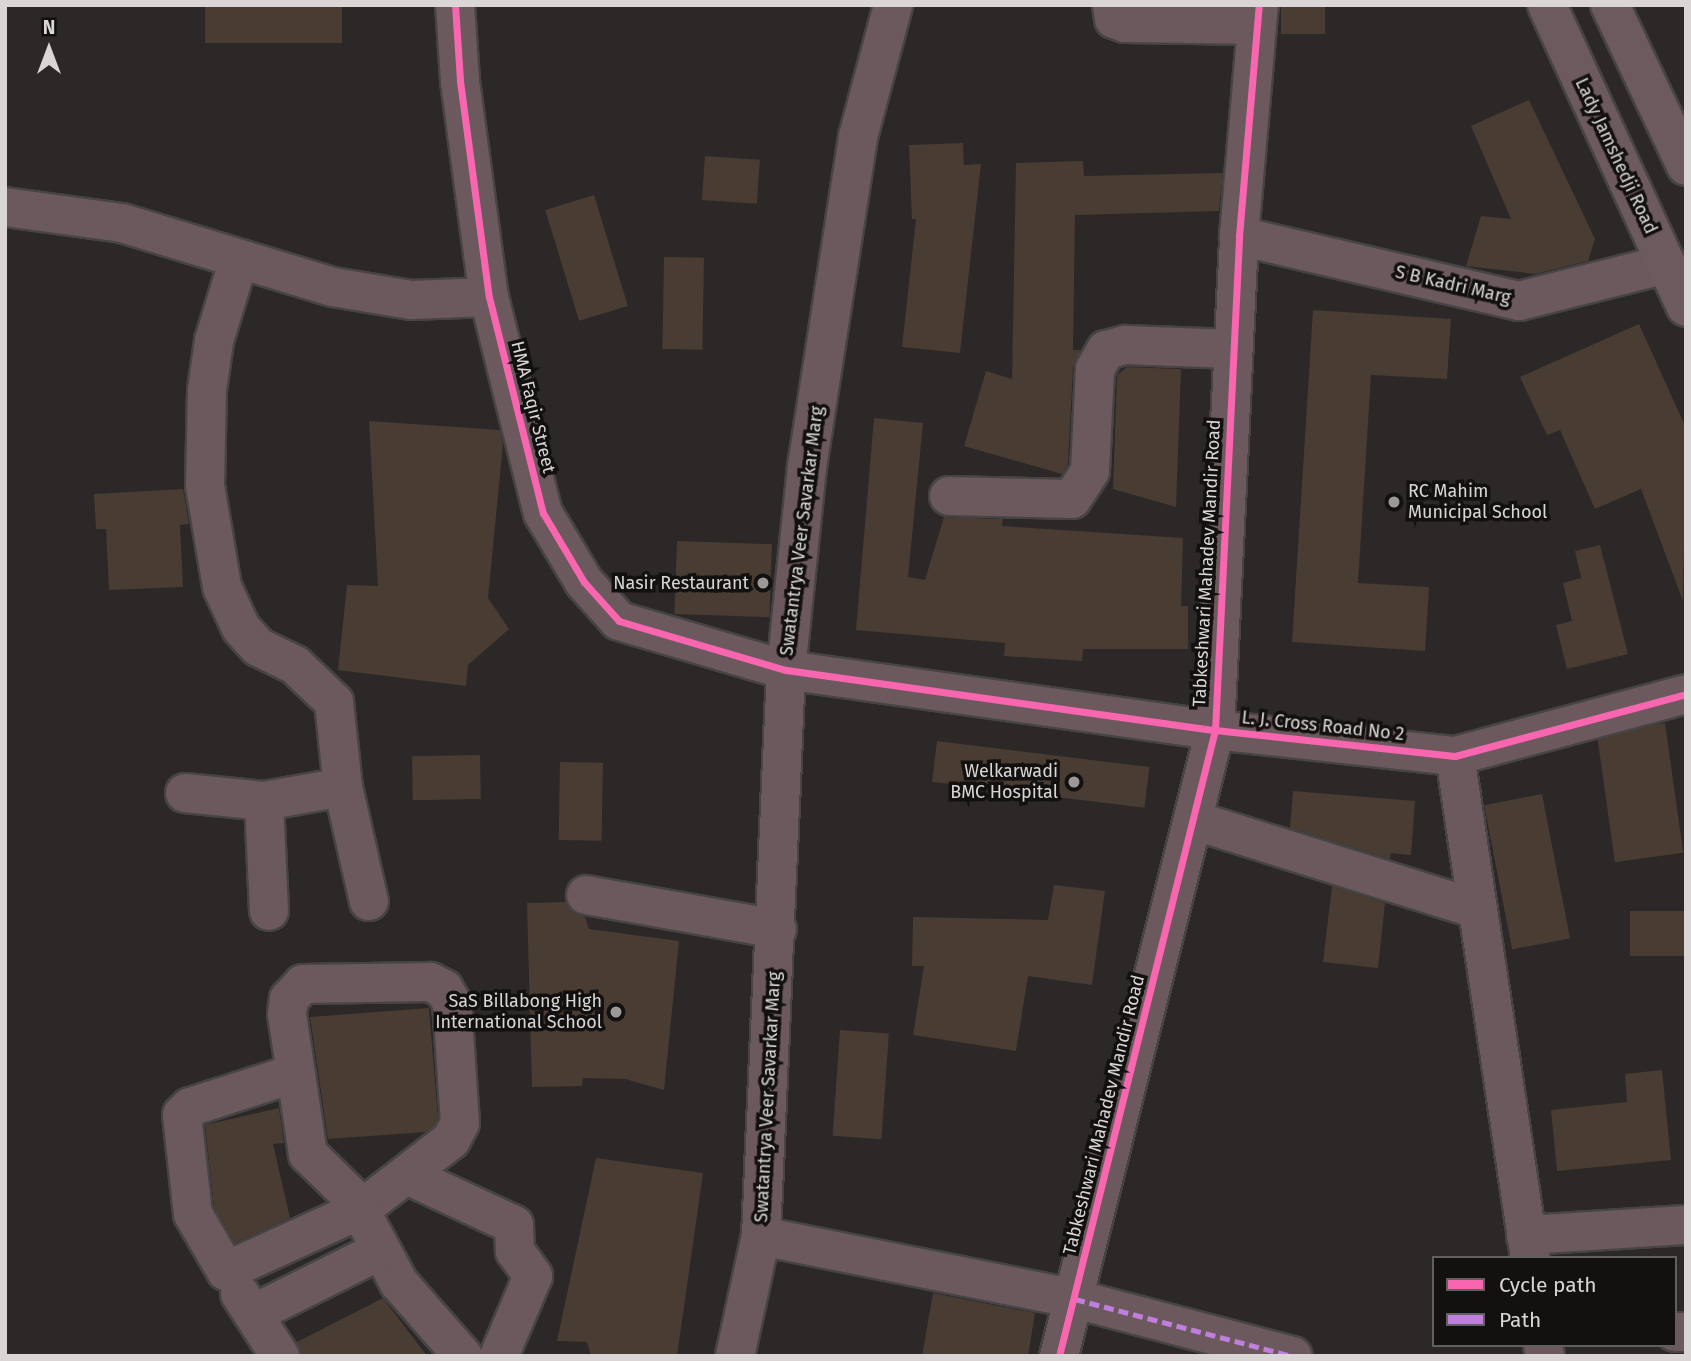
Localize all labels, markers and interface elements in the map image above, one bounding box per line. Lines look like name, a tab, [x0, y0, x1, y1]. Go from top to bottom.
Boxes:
north arrow	[14, 14, 84, 84]
text: N	[43, 16, 55, 39]
street label: Lady Jamshedji Road	[1570, 75, 1662, 237]
street label: S B Kadri Marg	[1393, 261, 1513, 309]
street label: HMA Faqir Street	[506, 339, 560, 475]
street label: Swatantrya Veer Savarkar Marg	[776, 405, 828, 657]
street label: Tabkeshwari Mahadev Mandir Road	[1189, 419, 1225, 707]
place label: RC Mahim Municipal School	[1408, 481, 1547, 524]
marker: RC Mahim Municipal School	[1386, 494, 1402, 510]
place label: Nasir Restaurant	[613, 572, 749, 594]
marker: Nasir Restaurant	[755, 575, 771, 591]
street label: L. J. Cross Road No 2	[1241, 707, 1405, 745]
place label: Welkarwadi BMC Hospital	[950, 761, 1058, 804]
marker: Welkarwadi BMC Hospital	[1064, 772, 1084, 792]
street label: Swatantrya Veer Savarkar Marg	[751, 971, 785, 1223]
street label: Tabkeshwari Mahadev Mandir Road	[1059, 973, 1149, 1257]
place label: SaS Billabong High International School	[435, 991, 602, 1034]
marker: SaS Billabong High International School	[608, 1004, 624, 1020]
legend	[1432, 1256, 1677, 1347]
text: Cycle path	[1499, 1272, 1597, 1298]
text: Path	[1499, 1307, 1541, 1333]

